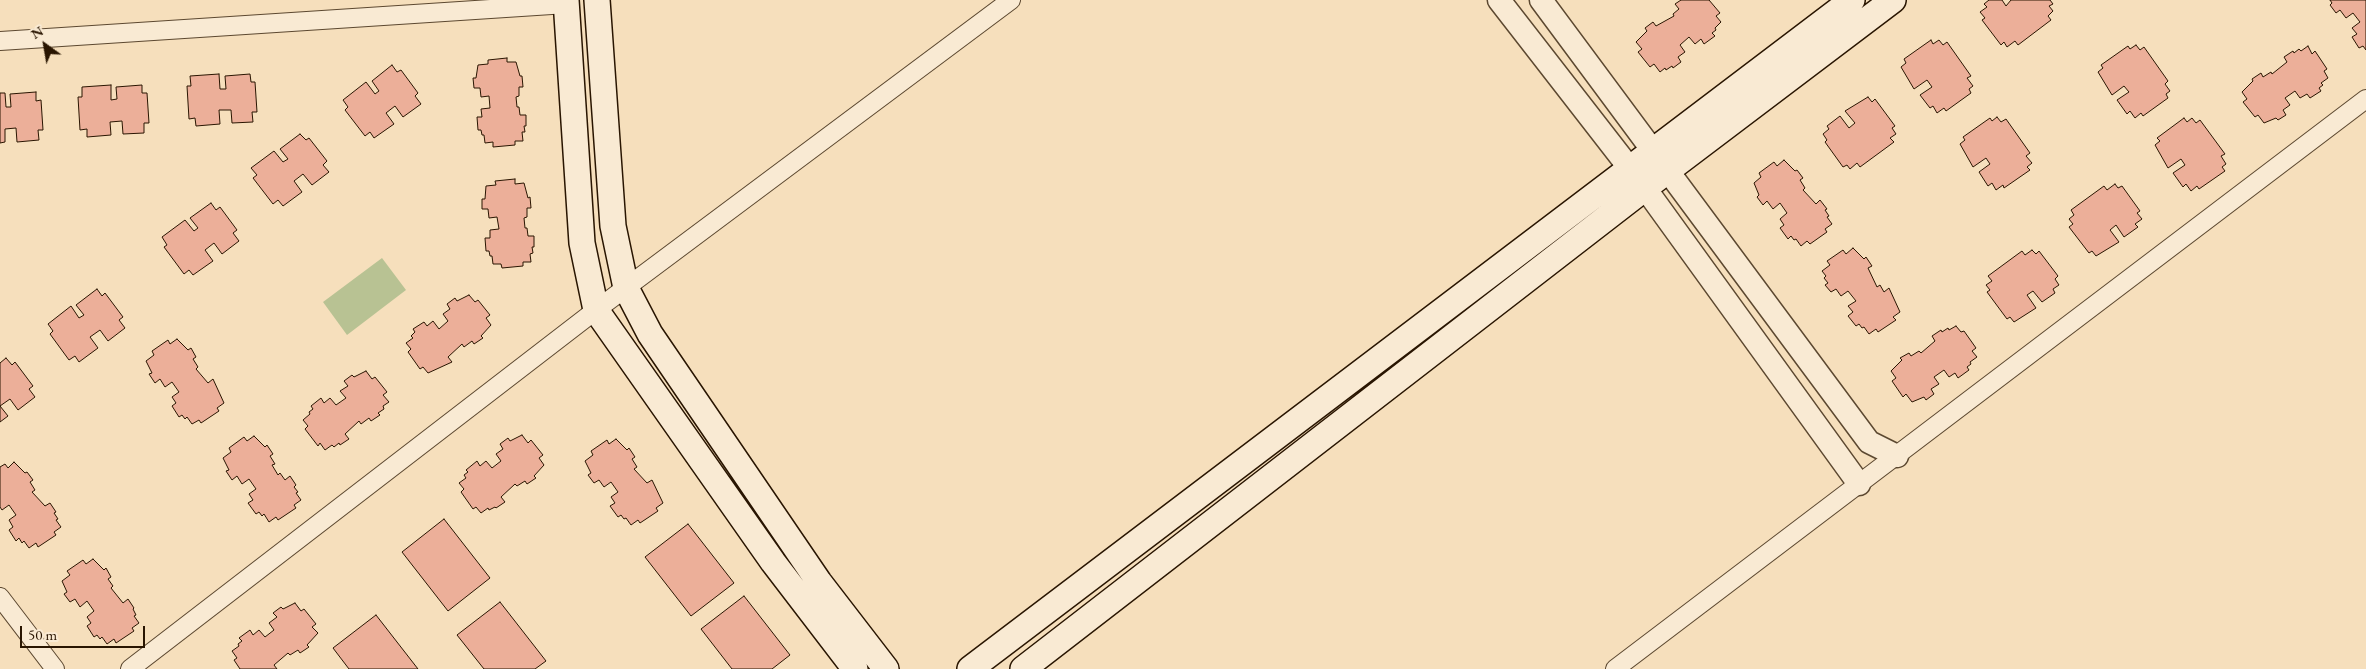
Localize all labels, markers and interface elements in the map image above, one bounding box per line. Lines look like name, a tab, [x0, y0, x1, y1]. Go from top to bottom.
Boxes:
north arrow	[20, 20, 70, 70]
text: N	[27, 22, 47, 43]
scale bar	[22, 616, 148, 648]
text: 50 m	[28, 625, 57, 644]

